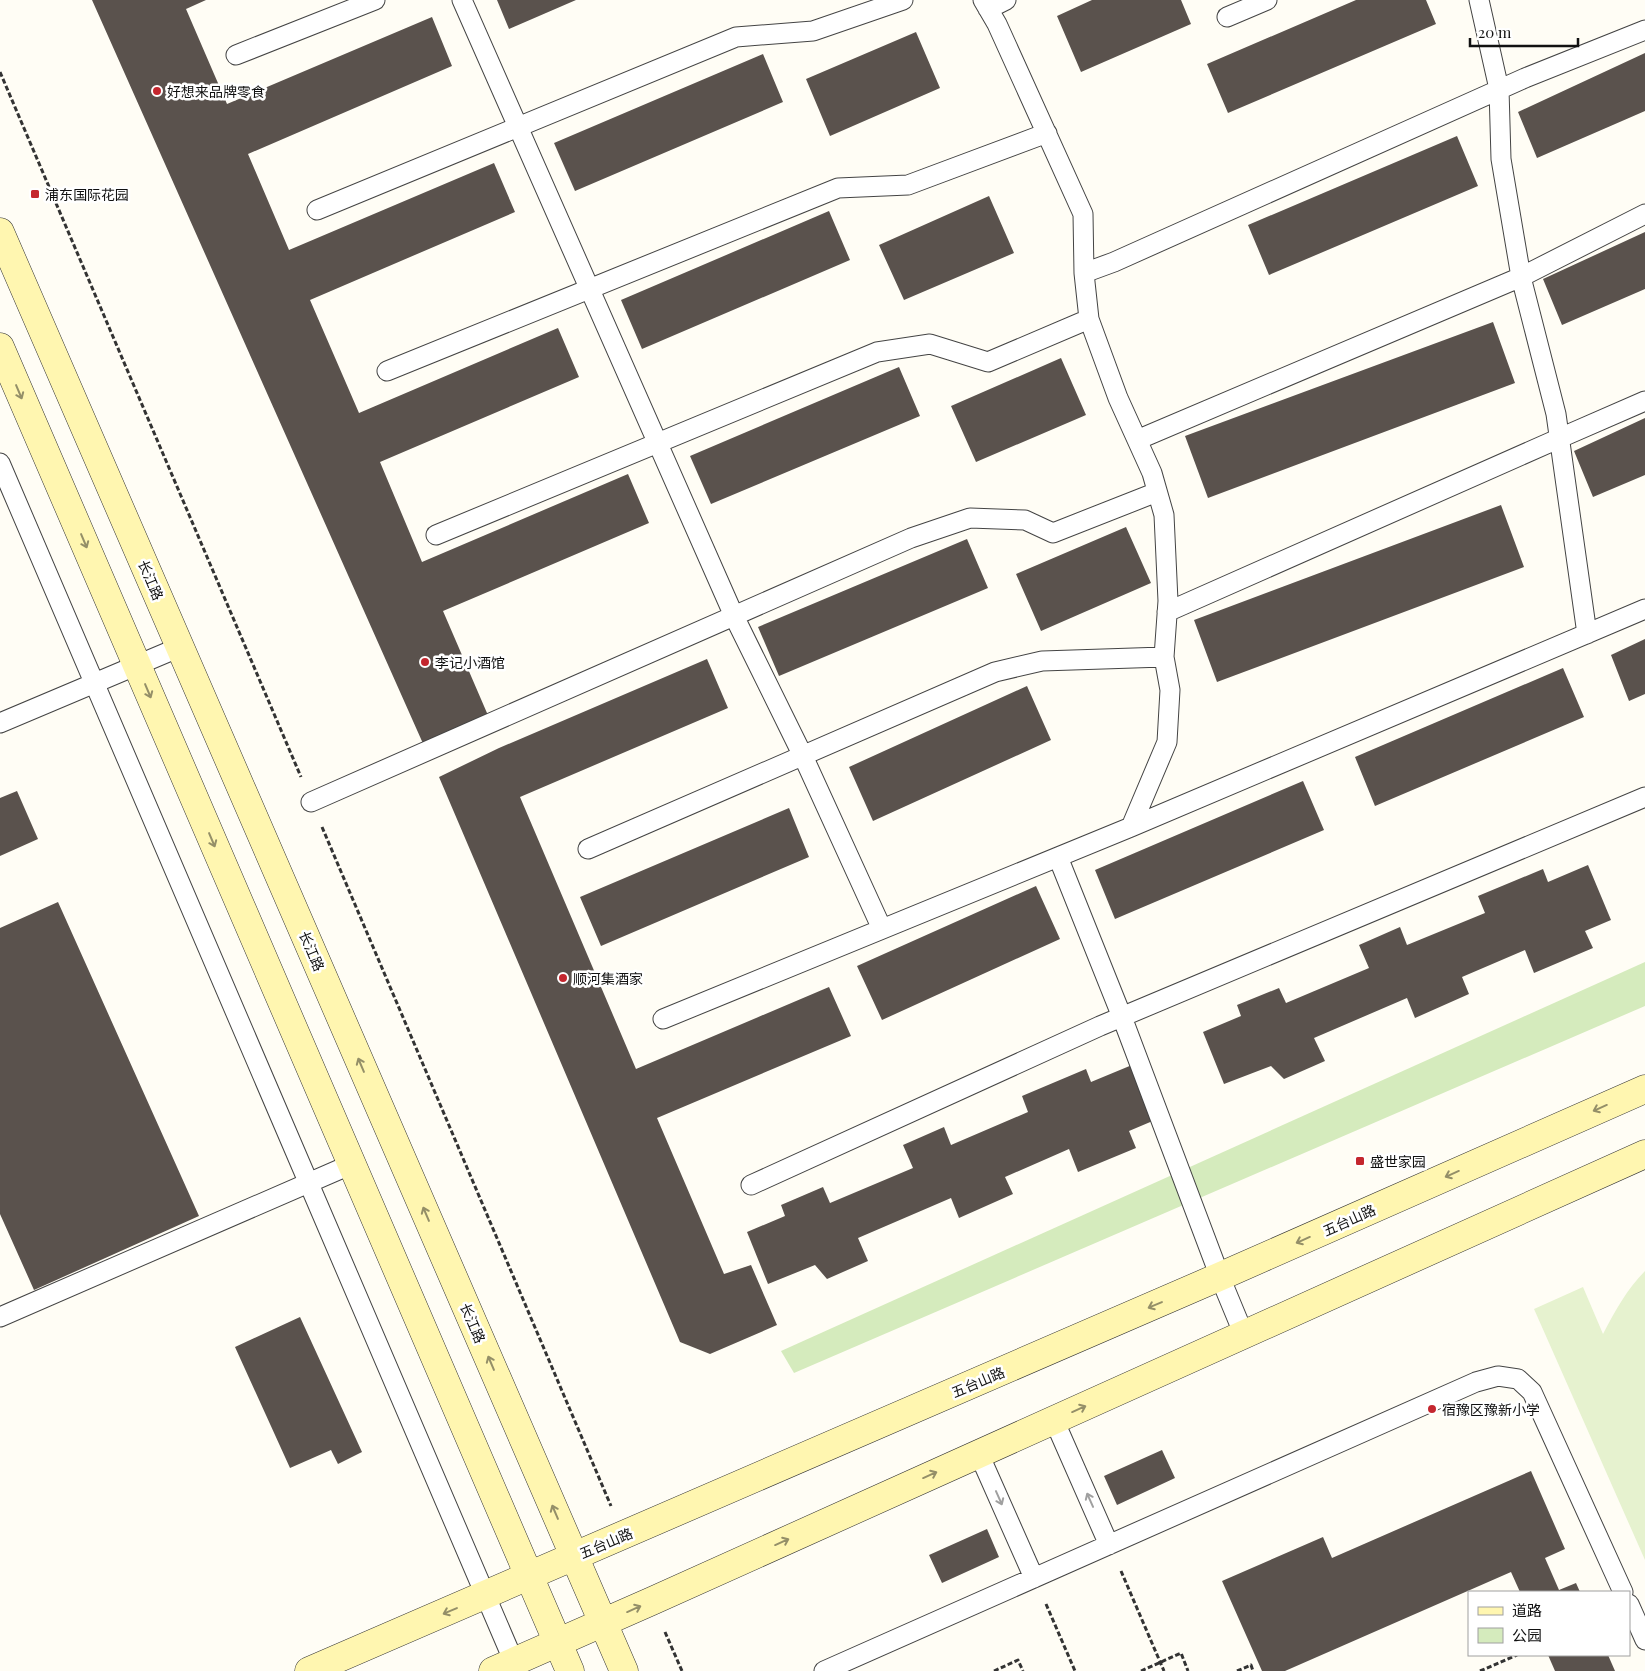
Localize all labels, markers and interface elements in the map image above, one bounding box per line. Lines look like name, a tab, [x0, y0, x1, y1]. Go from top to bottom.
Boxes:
scale bar	[1470, 15, 1578, 47]
text: 20 m	[1478, 22, 1512, 42]
place label: 好想来品牌零食	[167, 82, 265, 101]
marker: 好想来品牌零食	[151, 85, 163, 97]
place label: 浦东国际花园	[45, 185, 129, 204]
marker: 浦东国际花园	[29, 188, 41, 200]
one-way arrow	[15, 384, 25, 399]
one-way arrow	[79, 533, 89, 548]
street label: 长江路	[134, 557, 168, 603]
place label: 李记小酒馆	[435, 653, 505, 672]
marker: 李记小酒馆	[419, 656, 431, 668]
one-way arrow	[143, 683, 153, 698]
one-way arrow	[208, 832, 218, 847]
street label: 长江路	[295, 928, 329, 974]
place label: 顺河集酒家	[573, 969, 643, 988]
marker: 顺河集酒家	[557, 972, 569, 984]
one-way arrow	[356, 1058, 366, 1073]
one-way arrow	[1593, 1104, 1608, 1114]
place label: 盛世家园	[1370, 1152, 1426, 1171]
marker: 盛世家园	[1354, 1155, 1366, 1167]
one-way arrow	[1445, 1170, 1460, 1180]
street label: 五台山路	[1320, 1200, 1378, 1240]
one-way arrow	[420, 1207, 430, 1222]
one-way arrow	[1296, 1236, 1311, 1246]
street label: 长江路	[456, 1300, 490, 1346]
one-way arrow	[1148, 1301, 1163, 1311]
one-way arrow	[485, 1356, 495, 1371]
street label: 五台山路	[949, 1362, 1007, 1402]
place label: 宿豫区豫新小学	[1442, 1400, 1540, 1419]
one-way arrow	[1071, 1403, 1086, 1413]
marker: 宿豫区豫新小学	[1426, 1403, 1438, 1415]
one-way arrow	[923, 1470, 938, 1480]
one-way arrow	[994, 1490, 1004, 1505]
one-way arrow	[1084, 1493, 1094, 1508]
one-way arrow	[550, 1505, 560, 1520]
street label: 五台山路	[577, 1523, 635, 1563]
one-way arrow	[774, 1537, 789, 1547]
legend	[1468, 1591, 1630, 1656]
text: 道路	[1512, 1600, 1542, 1620]
one-way arrow	[626, 1604, 641, 1614]
one-way arrow	[443, 1606, 458, 1616]
text: 公园	[1512, 1625, 1542, 1645]

